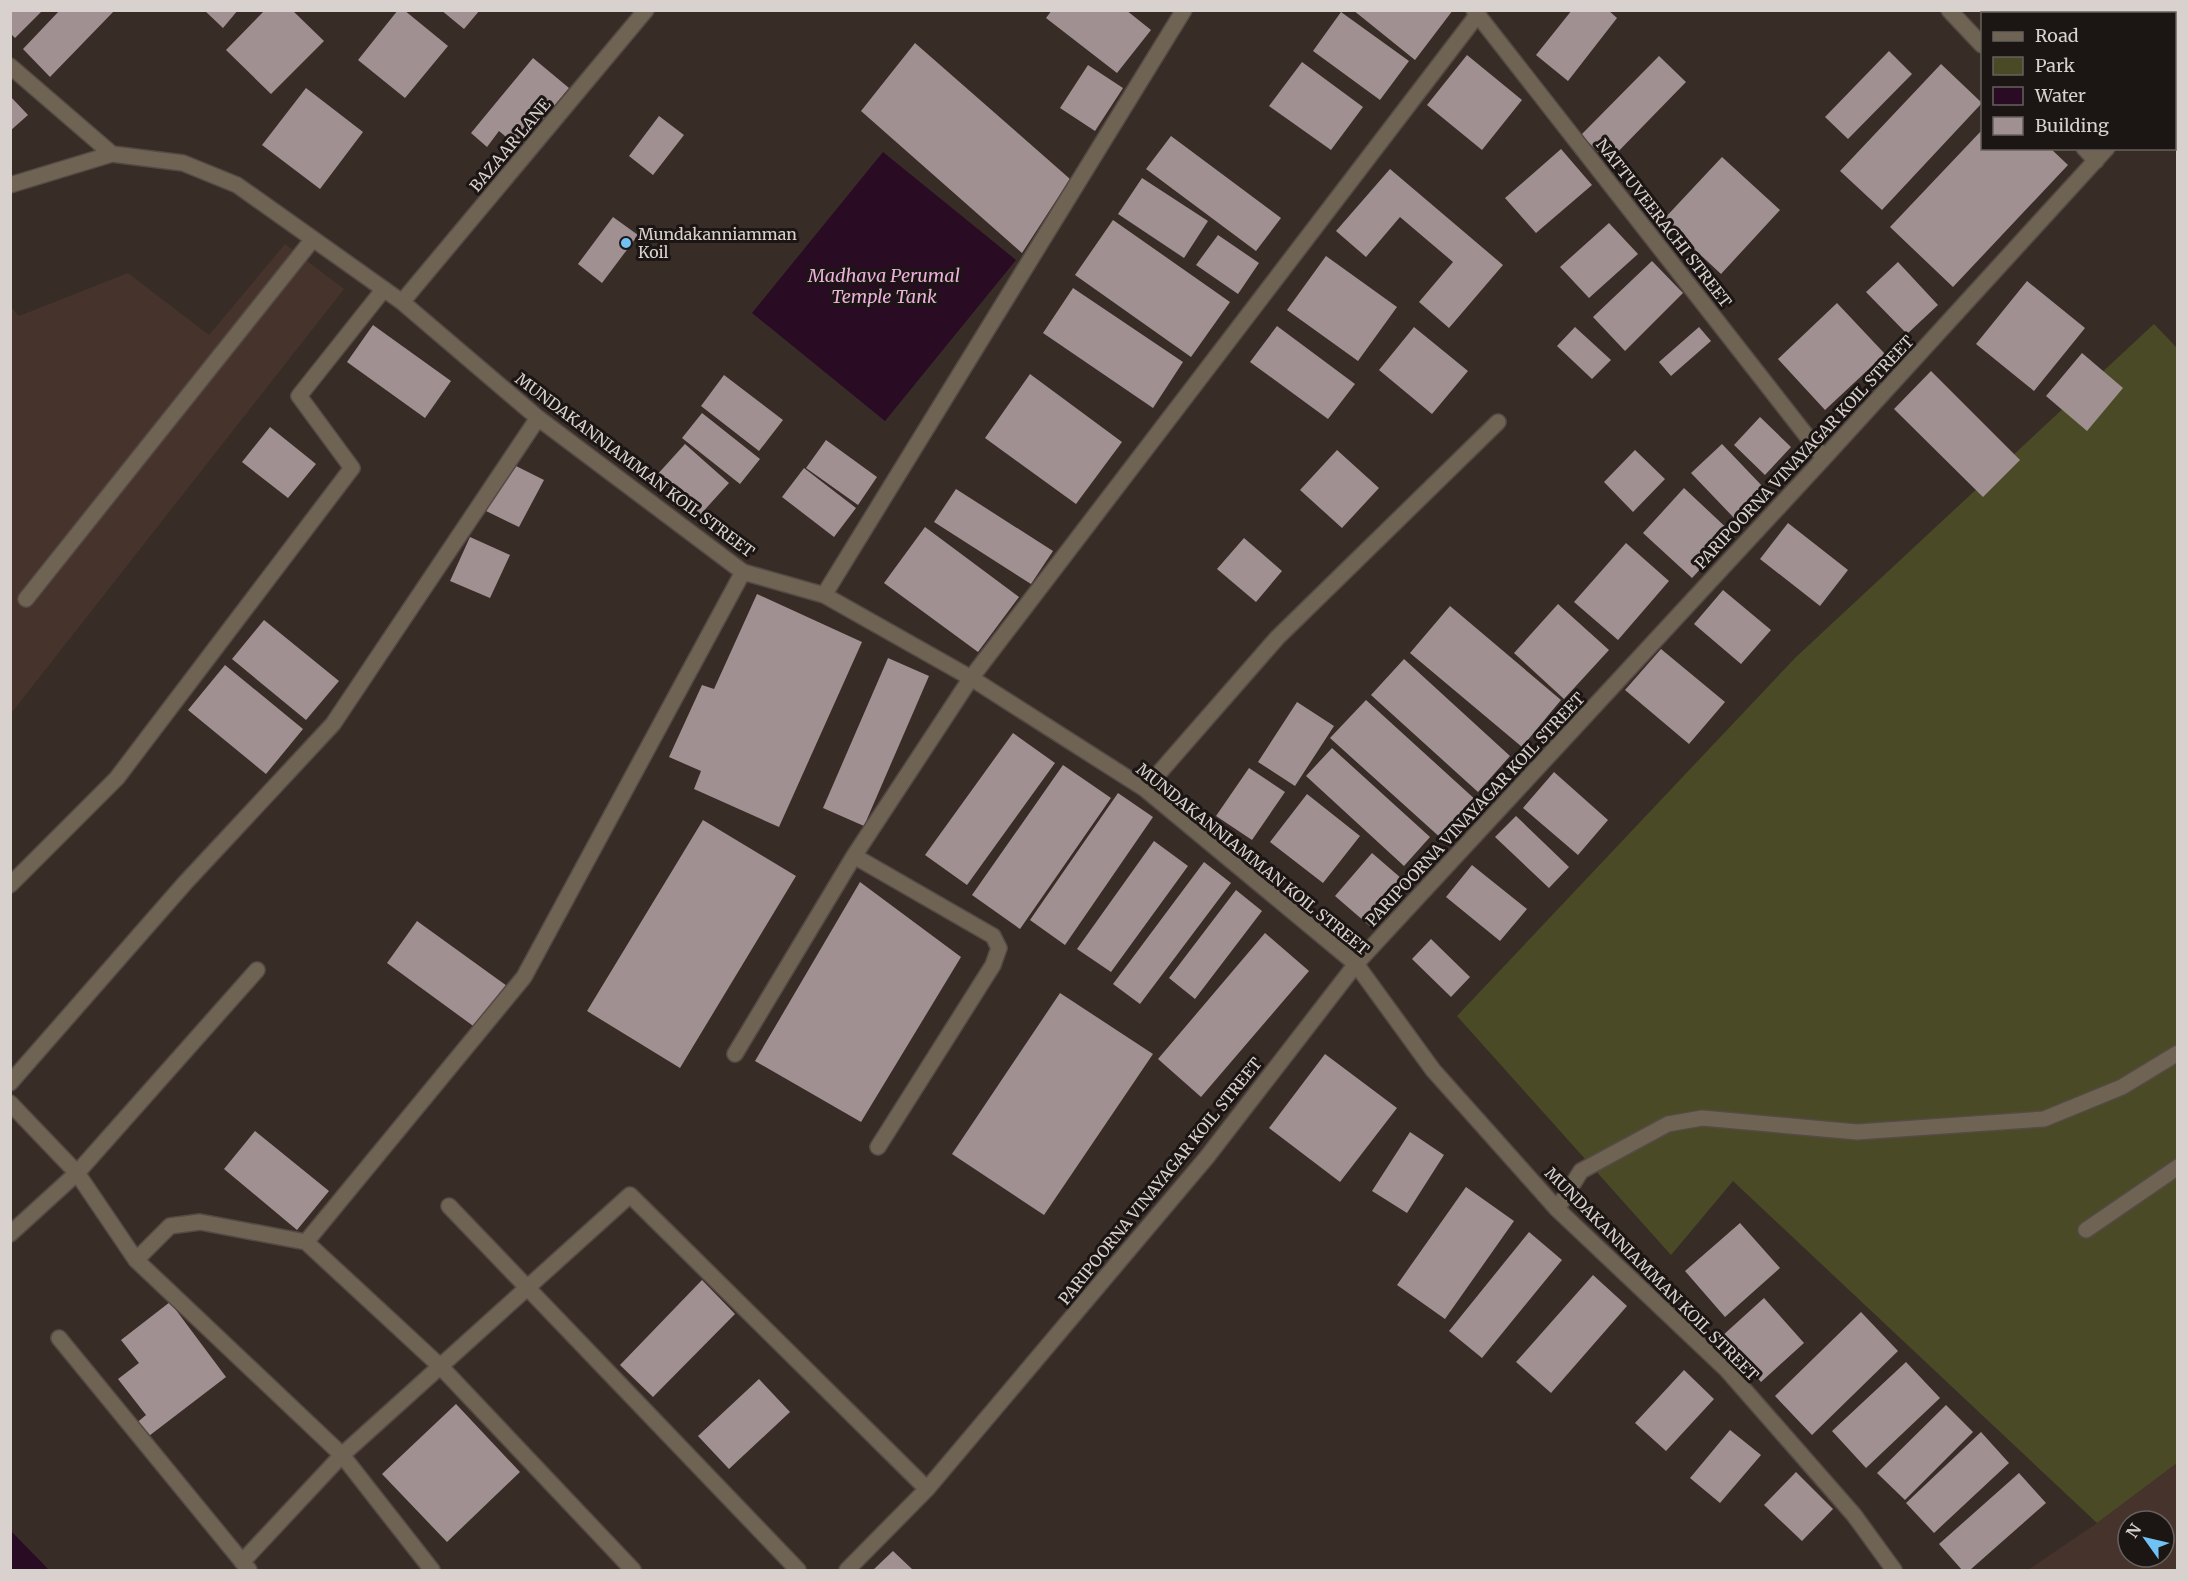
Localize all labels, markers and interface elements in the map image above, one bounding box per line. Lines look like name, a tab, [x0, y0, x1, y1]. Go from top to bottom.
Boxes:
legend	[1981, 12, 2176, 150]
text: Road	[2035, 24, 2079, 47]
text: Park	[2035, 54, 2076, 77]
text: Water	[2034, 84, 2086, 107]
street label: BAZAAR LANE	[465, 94, 555, 196]
text: Building	[2035, 114, 2109, 137]
street label: NATTUVEERACHI STREET	[1592, 135, 1736, 311]
place label: Mundakanniamman Koil	[638, 224, 797, 262]
marker: Mundakanniamman Koil	[619, 236, 633, 250]
water label: Madhava Perumal Temple Tank	[807, 264, 960, 308]
street label: PARIPOORNA VINAYAGAR KOIL STREET	[1690, 331, 1918, 573]
street label: MUNDAKANNIAMMAN KOIL STREET	[512, 369, 758, 561]
street label: PARIPOORNA VINAYAGAR KOIL STREET	[1361, 688, 1589, 930]
street label: MUNDAKANNIAMMAN KOIL STREET	[1132, 759, 1374, 959]
street label: PARIPOORNA VINAYAGAR KOIL STREET	[1054, 1053, 1266, 1309]
street label: MUNDAKANNIAMMAN KOIL STREET	[1541, 1163, 1763, 1385]
north arrow	[2116, 1509, 2176, 1569]
text: N	[2122, 1519, 2146, 1541]

